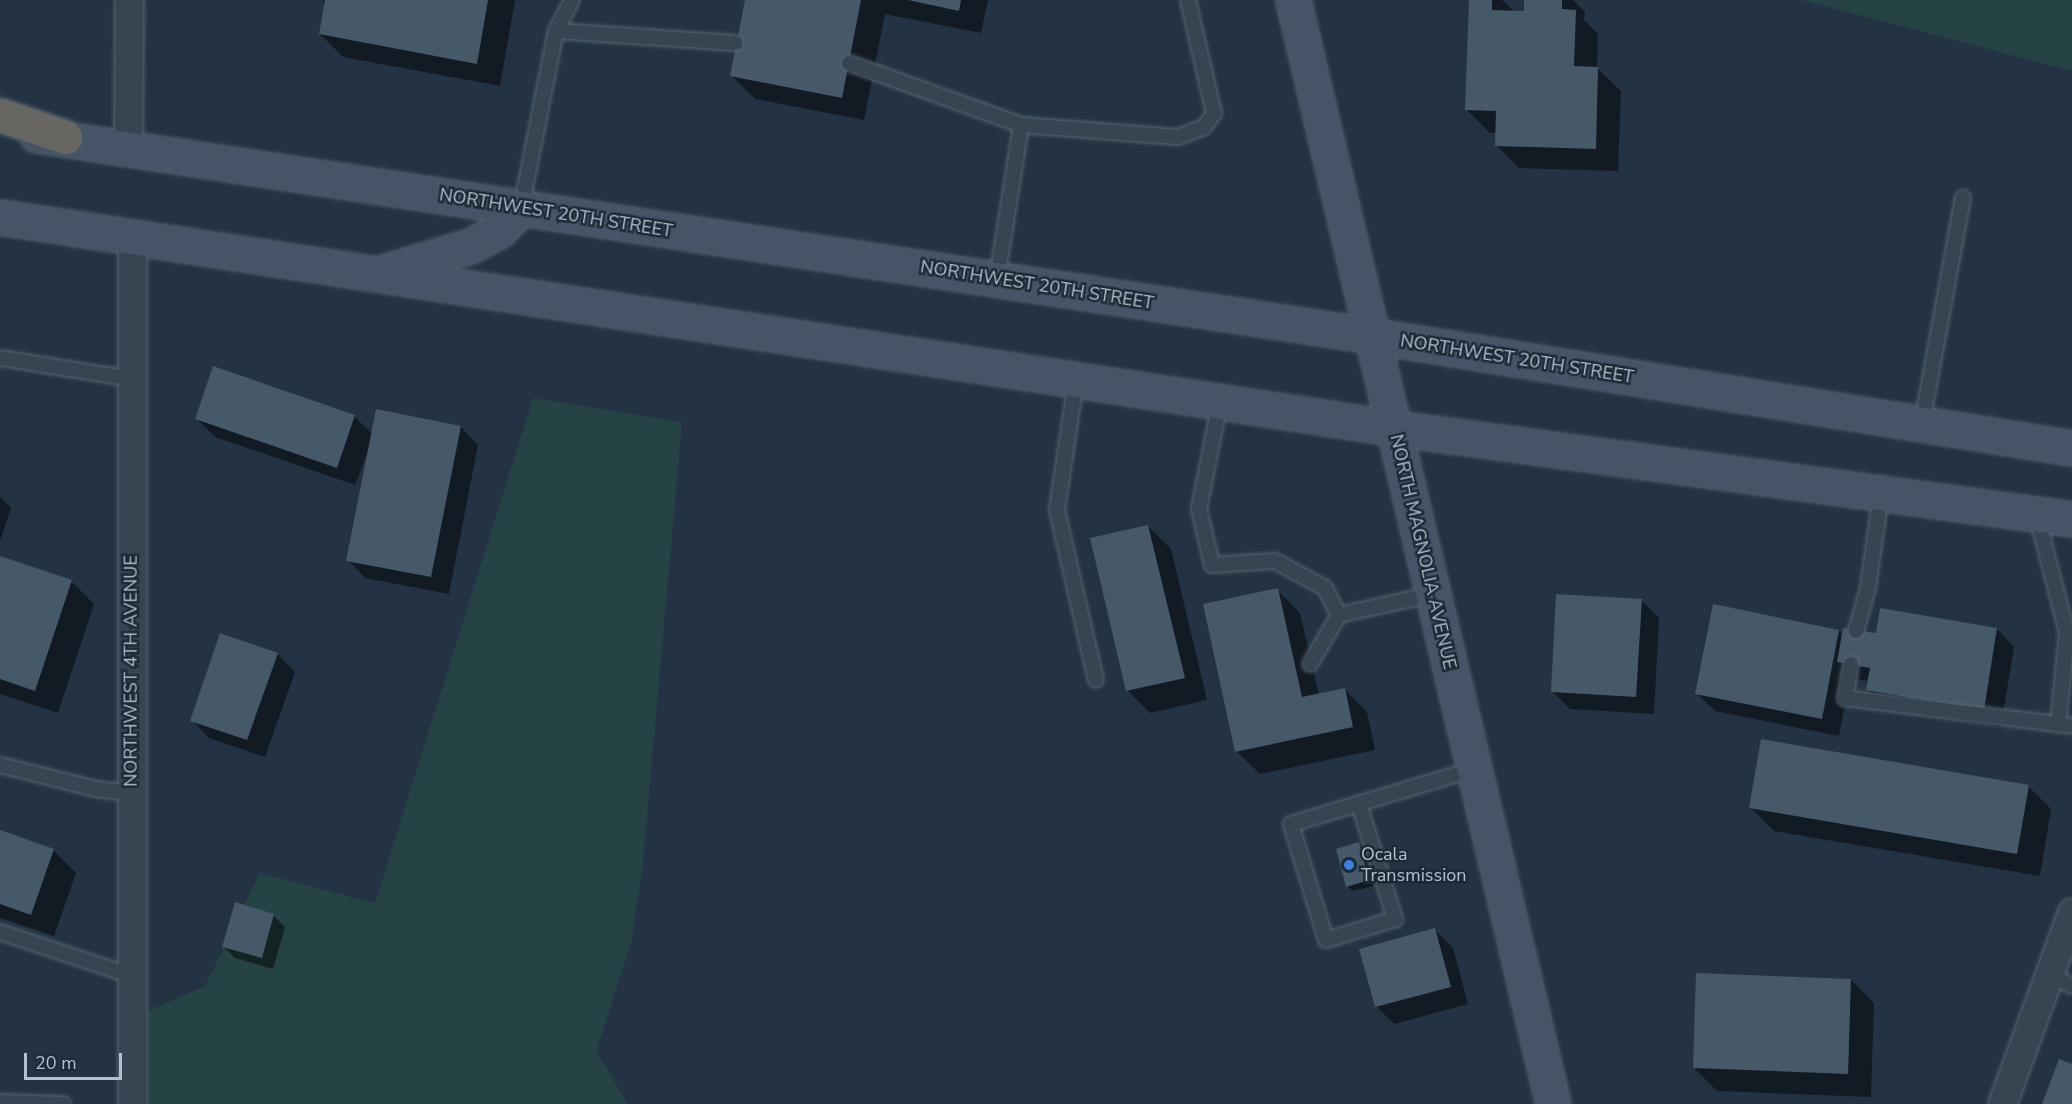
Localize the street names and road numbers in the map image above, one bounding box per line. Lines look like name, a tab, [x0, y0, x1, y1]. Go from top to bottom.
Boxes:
street label: NORTHWEST 20TH STREET	[438, 184, 674, 242]
street label: NORTHWEST 20TH STREET	[919, 256, 1155, 314]
street label: NORTHWEST 20TH STREET	[1399, 330, 1635, 388]
street label: NORTH MAGNOLIA AVENUE	[1385, 432, 1461, 672]
street label: NORTHWEST 4TH AVENUE	[120, 555, 142, 787]

